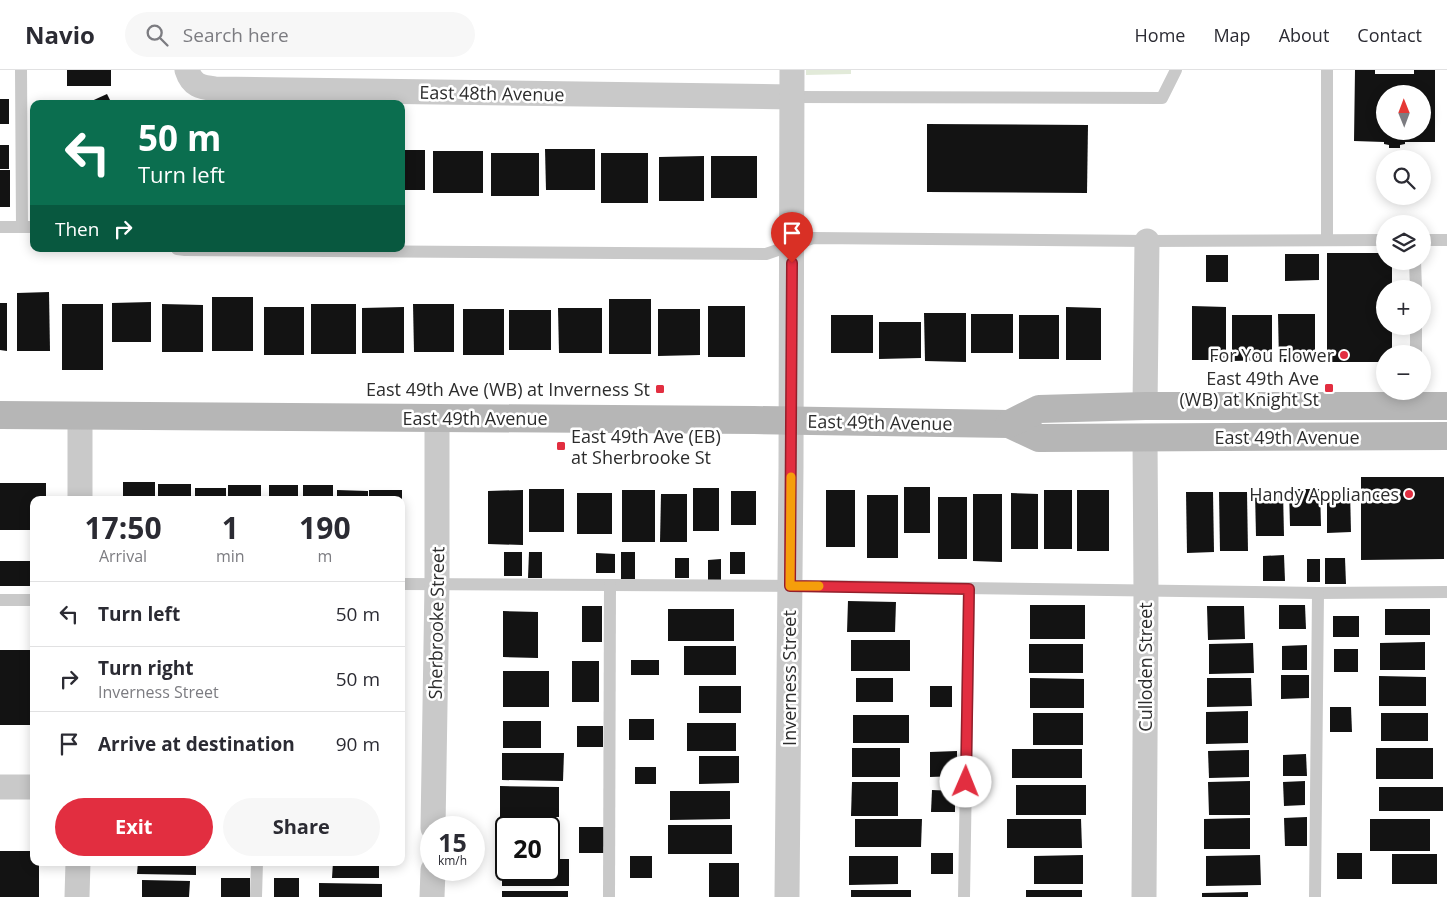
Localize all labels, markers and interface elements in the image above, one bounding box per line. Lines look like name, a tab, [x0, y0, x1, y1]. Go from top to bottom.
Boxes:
search box	[125, 12, 475, 57]
text: Navio	[25, 18, 95, 51]
icon: search	[143, 21, 171, 49]
text: Search here	[183, 22, 289, 48]
text: Home	[1135, 23, 1185, 47]
text: Map	[1213, 23, 1251, 47]
text: About	[1279, 23, 1329, 47]
text: Contact	[1357, 23, 1422, 47]
street label: East 48th Avenue	[419, 80, 565, 106]
north arrow	[1376, 85, 1431, 140]
map controls	[1376, 85, 1431, 400]
text: 50 m	[138, 114, 221, 161]
icon: left	[55, 120, 120, 185]
button: search	[1376, 150, 1431, 205]
text: Turn left	[138, 159, 225, 189]
pin	[771, 212, 813, 263]
icon: right	[109, 215, 137, 243]
button: layers	[1376, 215, 1431, 270]
text: Then	[55, 216, 99, 242]
icon: arrive	[778, 219, 806, 247]
button: +	[1376, 280, 1431, 335]
place label: For You Flower	[1209, 343, 1335, 367]
button: −	[1376, 345, 1431, 400]
marker: For You Flower	[1338, 349, 1350, 361]
place label: East 49th Ave (WB) at Knight St	[1180, 366, 1319, 411]
place label: East 49th Ave (WB) at Inverness St	[366, 377, 650, 401]
marker: East 49th Ave (WB) at Knight St	[1323, 382, 1335, 394]
marker: East 49th Ave (WB) at Inverness St	[654, 383, 666, 395]
street label: East 49th Avenue	[402, 406, 548, 430]
street label: East 49th Avenue	[807, 409, 953, 435]
place label: East 49th Ave (EB) at Sherbrooke St	[571, 424, 721, 469]
street label: East 49th Avenue	[1214, 425, 1360, 449]
marker: East 49th Ave (EB) at Sherbrooke St	[555, 440, 567, 452]
place label: Handy Appliances	[1249, 482, 1399, 506]
marker: Handy Appliances	[1403, 488, 1415, 500]
text: 17:50	[84, 507, 162, 548]
text: 1	[222, 507, 239, 548]
text: 190	[299, 507, 351, 548]
text: Arrival	[99, 545, 147, 567]
text: min	[216, 545, 245, 567]
text: m	[317, 545, 332, 567]
street label: Sherbrooke Street	[423, 546, 449, 700]
icon: left	[55, 600, 83, 628]
text: Turn left	[98, 601, 180, 627]
text: 50 m	[336, 601, 380, 627]
street label: Culloden Street	[1133, 602, 1157, 732]
street label: Inverness Street	[777, 610, 801, 746]
text: Turn right	[98, 655, 193, 681]
icon: right	[55, 665, 83, 693]
text: 50 m	[336, 666, 380, 692]
text: Inverness Street	[98, 681, 219, 703]
icon: arrive	[55, 730, 83, 758]
text: Arrive at destination	[98, 731, 295, 757]
text: 90 m	[336, 731, 380, 757]
position arrow	[939, 755, 991, 807]
button: Exit	[55, 798, 213, 856]
button: Share	[223, 798, 380, 856]
speed limit sign: 20	[495, 816, 560, 881]
text: 15	[438, 825, 467, 859]
text: km/h	[438, 852, 467, 869]

